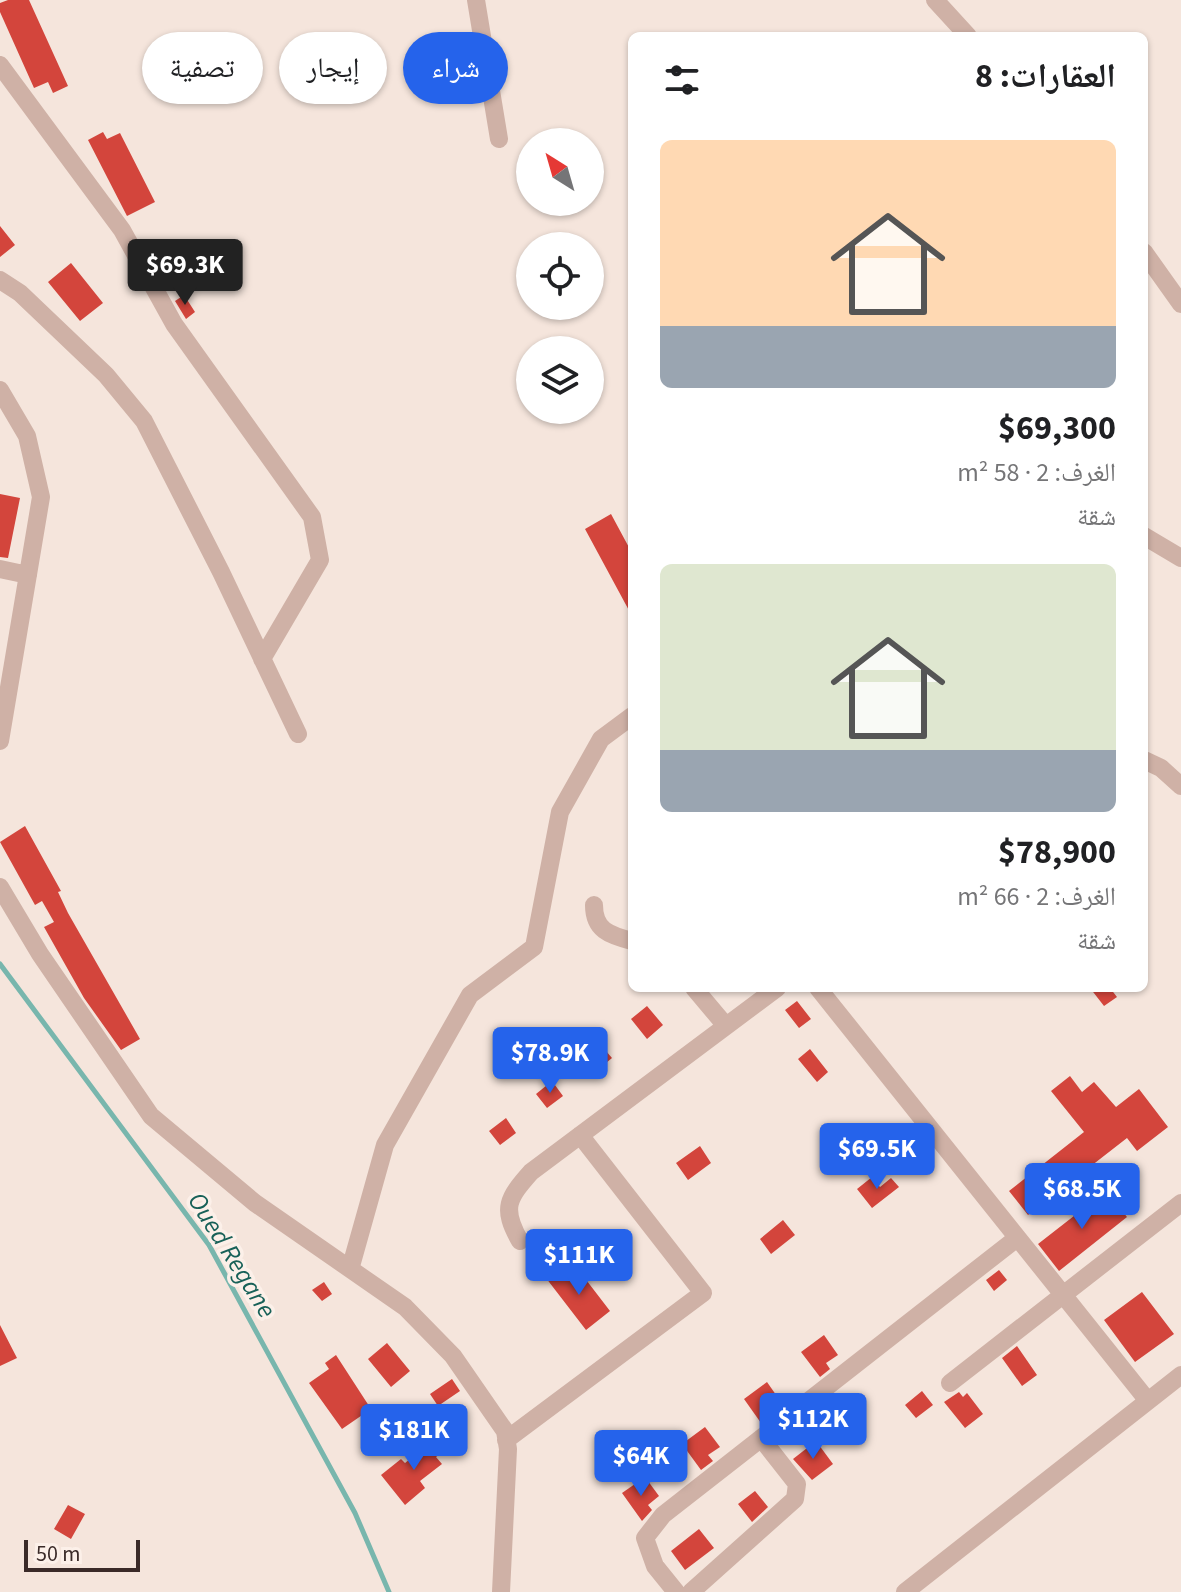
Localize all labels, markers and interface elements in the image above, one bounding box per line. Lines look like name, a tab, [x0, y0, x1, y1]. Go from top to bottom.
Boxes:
chip: تصفية	[142, 32, 263, 104]
chip: إيجار	[279, 32, 387, 104]
chip: شراء	[403, 32, 508, 104]
text: العقارات: 8	[975, 52, 1116, 101]
icon: filters	[660, 58, 704, 102]
north arrow	[516, 128, 604, 216]
map controls	[516, 128, 604, 424]
icon: home	[816, 192, 960, 336]
button: locate	[516, 232, 604, 320]
pin: $69.3K	[120, 239, 250, 307]
text: $69.3K	[146, 246, 224, 283]
button: layers	[516, 336, 604, 424]
text: $69,300	[998, 404, 1116, 453]
text: الغرف: 2 · 58 m²	[957, 454, 1116, 491]
text: شقة	[1077, 498, 1116, 535]
icon: home	[816, 616, 960, 760]
text: $78,900	[998, 828, 1116, 877]
text: الغرف: 2 · 66 m²	[957, 878, 1116, 915]
text: شقة	[1077, 922, 1116, 959]
pin: $78.9K	[485, 1027, 615, 1095]
text: $78.9K	[511, 1034, 589, 1071]
pin: $69.5K	[812, 1123, 942, 1191]
text: $69.5K	[838, 1130, 916, 1167]
pin: $68.5K	[1017, 1163, 1147, 1231]
text: $68.5K	[1043, 1170, 1121, 1207]
water label: Oued Regane	[179, 1185, 285, 1325]
pin: $111K	[523, 1229, 635, 1297]
text: $111K	[544, 1236, 614, 1273]
pin: $112K	[757, 1393, 869, 1461]
text: $112K	[778, 1400, 848, 1437]
pin: $181K	[358, 1404, 470, 1472]
text: $181K	[379, 1411, 449, 1448]
pin: $64K	[594, 1430, 688, 1498]
text: $64K	[612, 1437, 670, 1474]
scale bar	[24, 1536, 140, 1572]
text: 50 m	[36, 1538, 81, 1570]

